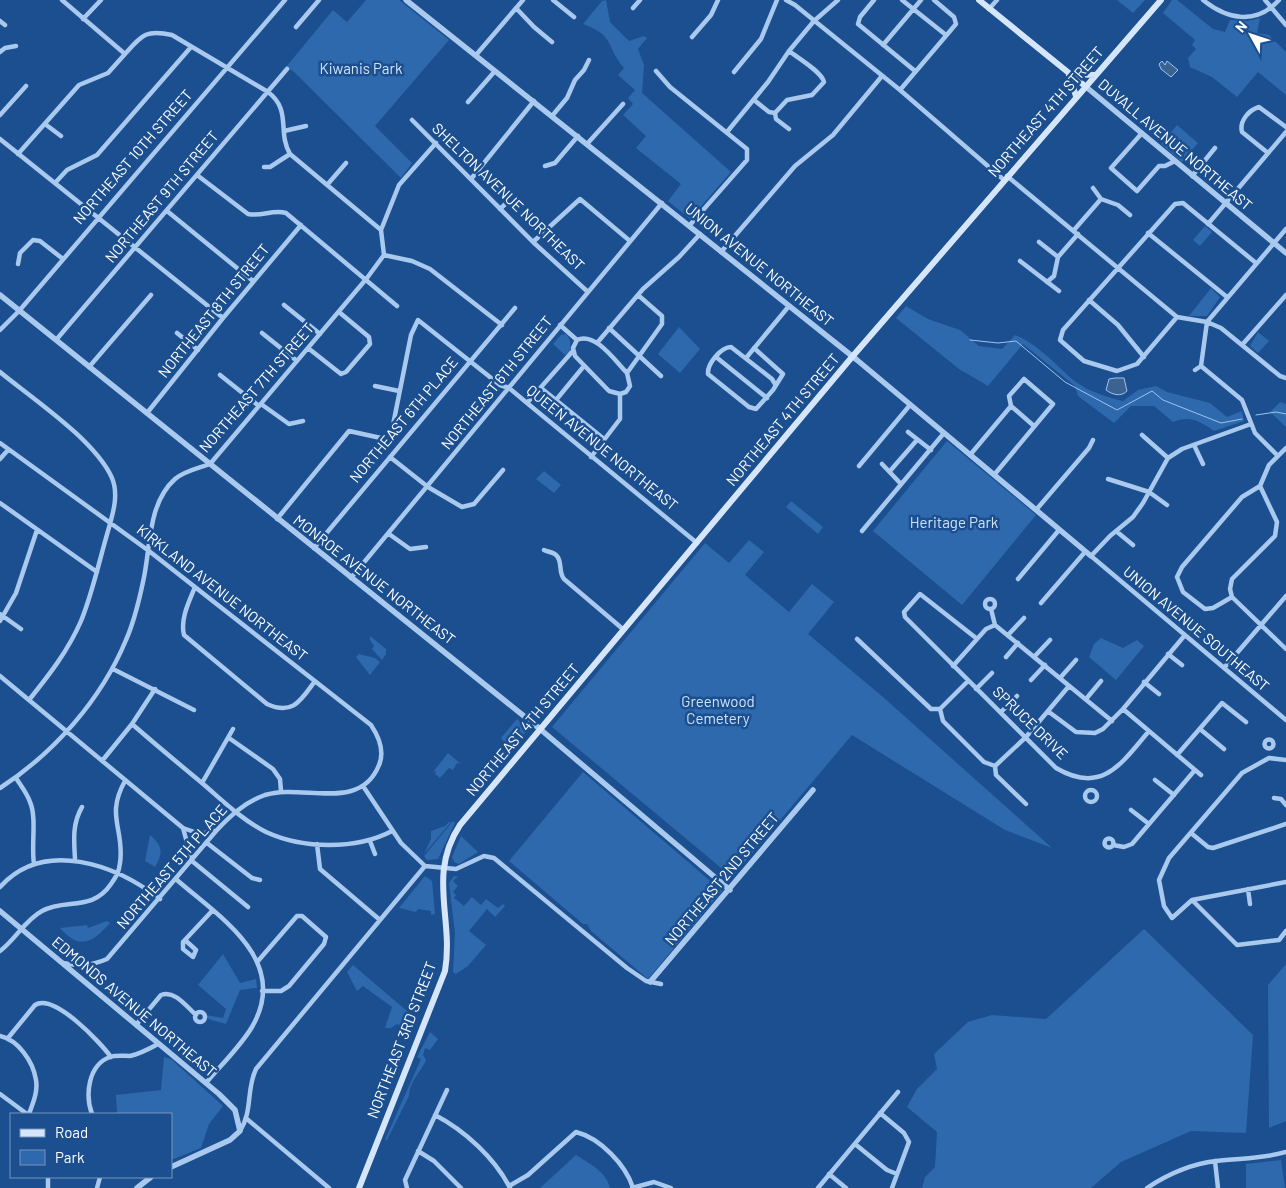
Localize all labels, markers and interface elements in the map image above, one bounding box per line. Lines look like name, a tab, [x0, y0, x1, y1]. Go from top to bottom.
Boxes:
north arrow	[1226, 10, 1276, 60]
text: N	[1231, 17, 1250, 35]
street label: NORTHEAST 4TH STREET	[984, 42, 1107, 180]
park label: Kiwanis Park	[320, 59, 403, 77]
street label: DUVALL AVENUE NORTHEAST	[1095, 75, 1256, 214]
street label: NORTHEAST 10TH STREET	[69, 85, 196, 227]
street label: SHELTON AVENUE NORTHEAST	[429, 119, 589, 274]
street label: NORTHEAST 9TH STREET	[101, 127, 222, 266]
street label: UNION AVENUE NORTHEAST	[682, 199, 838, 330]
street label: NORTHEAST 8TH STREET	[154, 240, 273, 381]
street label: NORTHEAST 6TH STREET	[437, 312, 556, 453]
street label: NORTHEAST 7TH STREET	[195, 319, 317, 456]
street label: NORTHEAST 4TH STREET	[722, 350, 843, 489]
street label: NORTHEAST 6TH PLACE	[345, 353, 461, 486]
street label: QUEEN AVENUE NORTHEAST	[523, 381, 682, 514]
street label: MONROE AVENUE NORTHEAST	[290, 510, 459, 648]
park label: Heritage Park	[910, 513, 999, 531]
street label: KIRKLAND AVENUE NORTHEAST	[134, 520, 311, 664]
street label: UNION AVENUE SOUTHEAST	[1120, 562, 1273, 695]
street label: NORTHEAST 4TH STREET	[462, 660, 583, 799]
street label: SPRUCE DRIVE	[989, 682, 1072, 763]
park label: Greenwood Cemetery	[681, 692, 755, 727]
street label: NORTHEAST 5TH PLACE	[112, 801, 230, 932]
street label: NORTHEAST 2ND STREET	[660, 808, 782, 948]
street label: EDMONDS AVENUE NORTHEAST	[49, 932, 220, 1080]
street label: NORTHEAST 3RD STREET	[363, 959, 439, 1121]
legend	[10, 1113, 172, 1178]
text: Road	[55, 1123, 88, 1141]
text: Park	[55, 1148, 85, 1166]

